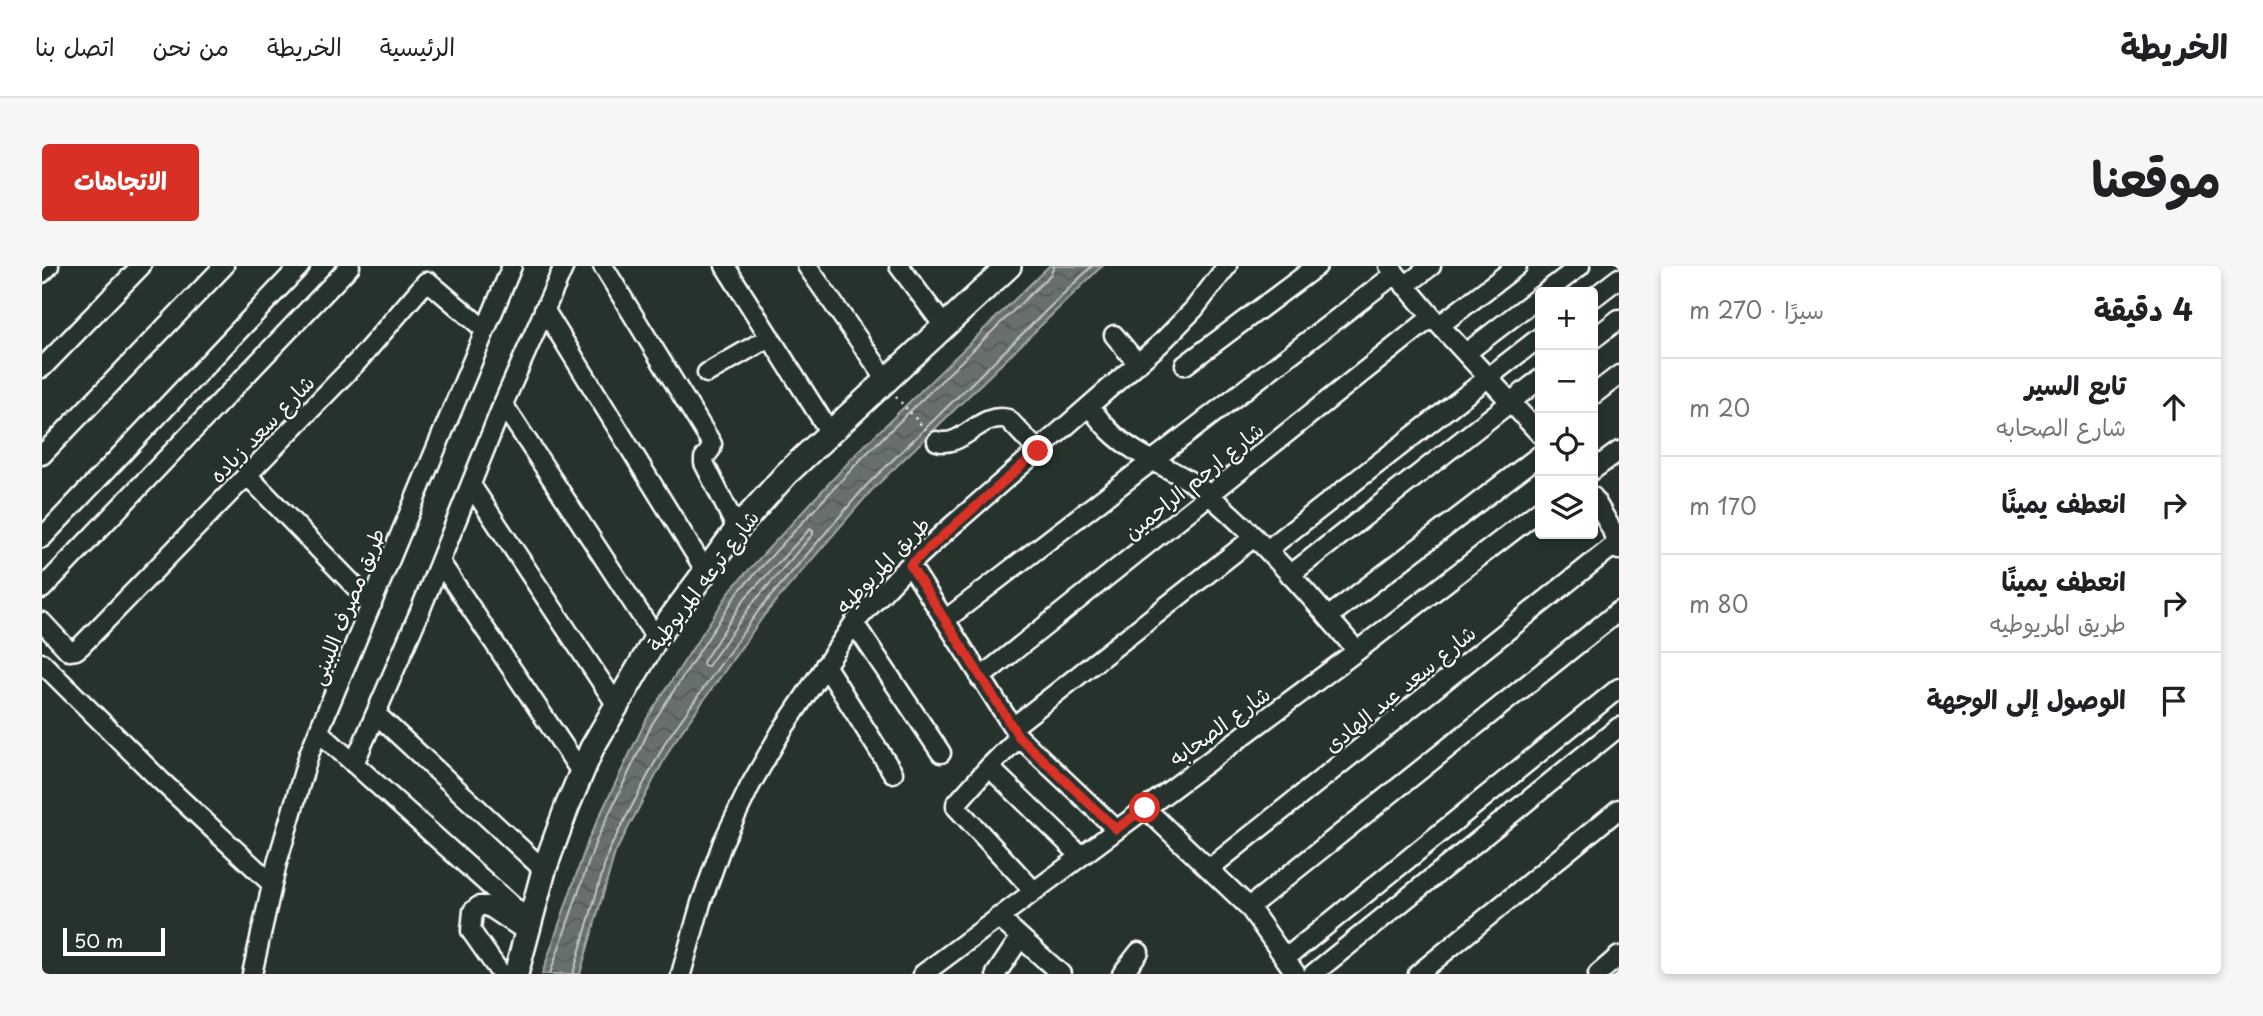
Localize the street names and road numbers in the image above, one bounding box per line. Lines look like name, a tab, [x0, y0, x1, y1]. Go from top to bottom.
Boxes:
street label: شارع سعد زياده	[201, 367, 322, 490]
street label: شارع ارحم الراحمين	[1116, 413, 1271, 548]
street label: شارع ترعه المريوطية	[638, 502, 767, 658]
street label: طريق المريوطيه	[827, 508, 937, 620]
street label: طريق مصرف اللبينى	[300, 523, 392, 689]
street label: شارع سعد عبد الهادى	[1316, 616, 1483, 760]
street label: شارع الصحابه	[1162, 677, 1277, 774]

